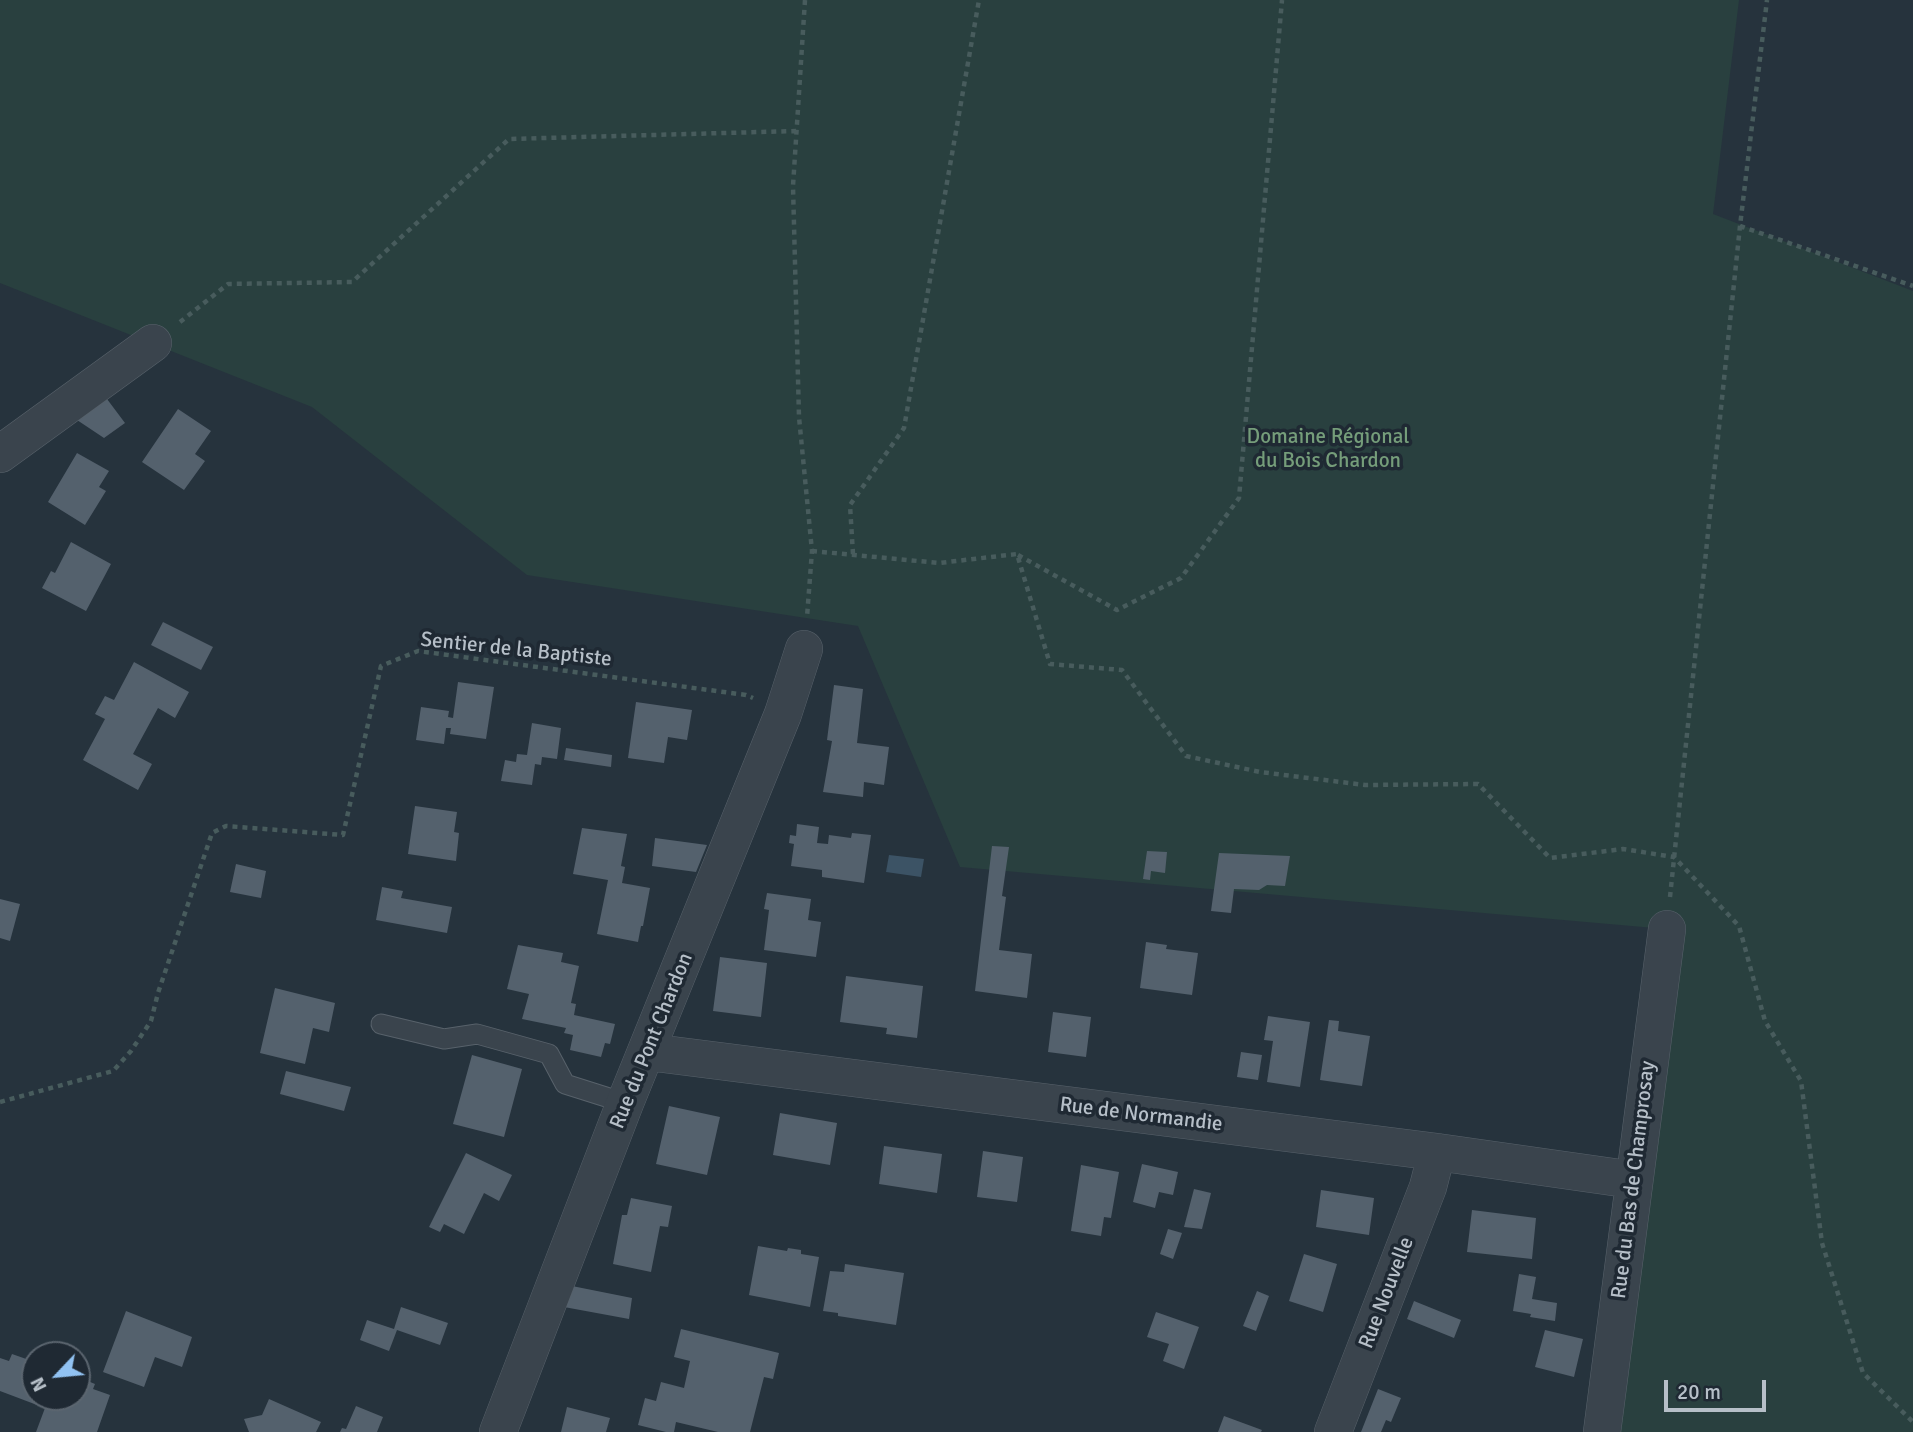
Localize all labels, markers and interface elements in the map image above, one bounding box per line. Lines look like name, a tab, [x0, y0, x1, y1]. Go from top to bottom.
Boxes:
park label: Domaine Régional du Bois Chardon	[1247, 424, 1409, 474]
street label: Sentier de la Baptiste	[419, 627, 613, 673]
street label: Rue du Pont Chardon	[605, 949, 699, 1133]
street label: Rue du Bas de Champrosay	[1607, 1060, 1661, 1300]
street label: Rue de Normandie	[1058, 1093, 1224, 1137]
street label: Rue Nouvelle	[1354, 1234, 1420, 1352]
north arrow	[21, 1341, 91, 1411]
scale bar	[1668, 1366, 1770, 1410]
text: N	[25, 1373, 53, 1396]
text: 20 m	[1677, 1379, 1721, 1405]

